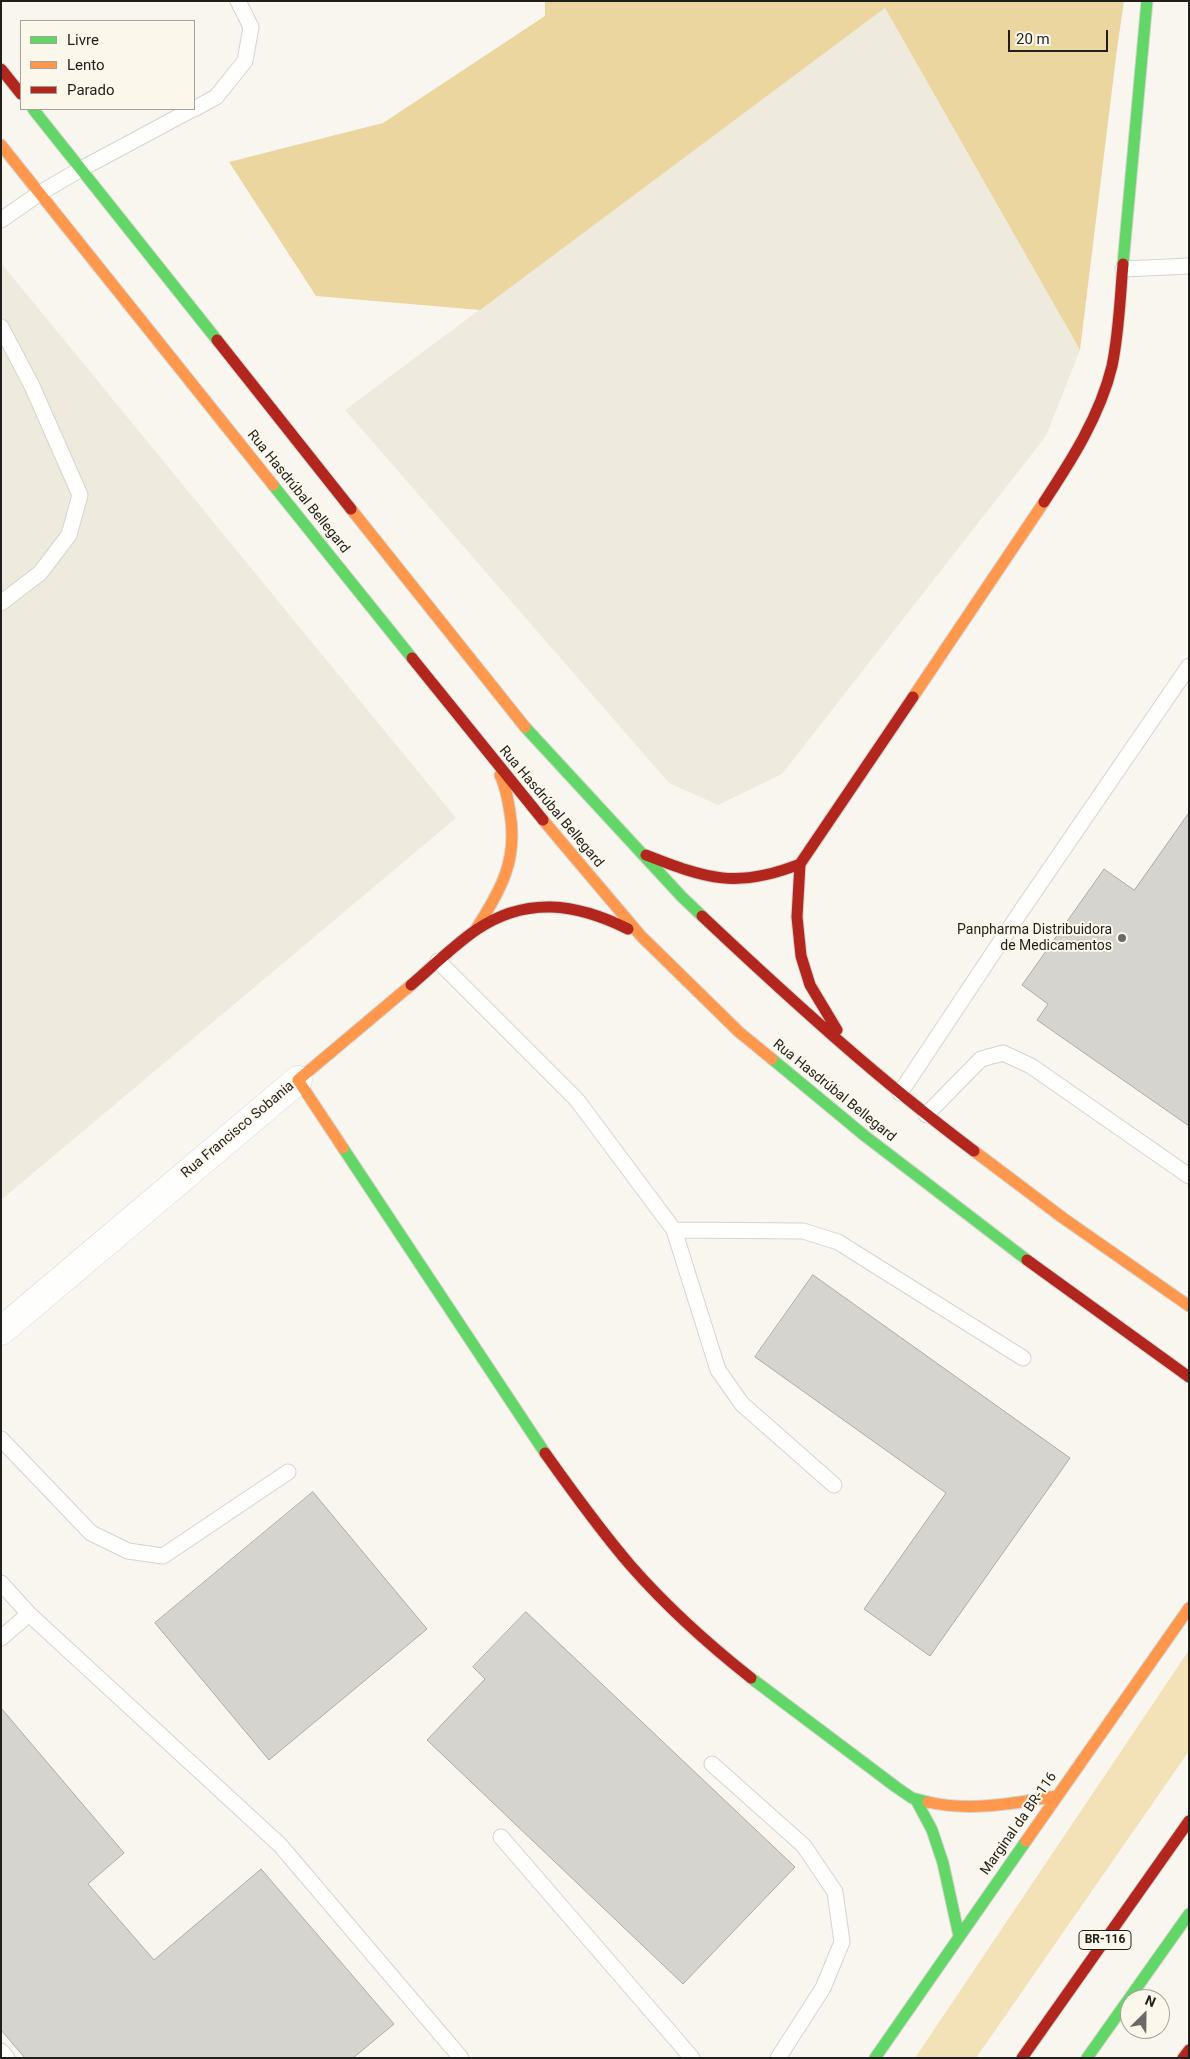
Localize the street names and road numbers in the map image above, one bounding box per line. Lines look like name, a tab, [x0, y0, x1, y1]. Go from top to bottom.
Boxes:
street label: Rua Hasdrúbal Bellegard	[243, 427, 353, 557]
street label: Rua Hasdrúbal Bellegard	[495, 743, 607, 871]
street label: Rua Hasdrúbal Bellegard	[769, 1036, 899, 1146]
street label: Rua Francisco Sobania	[178, 1078, 298, 1182]
street label: Marginal da BR-116	[977, 1769, 1061, 1879]
road number: BR-116	[1079, 1930, 1131, 1950]

